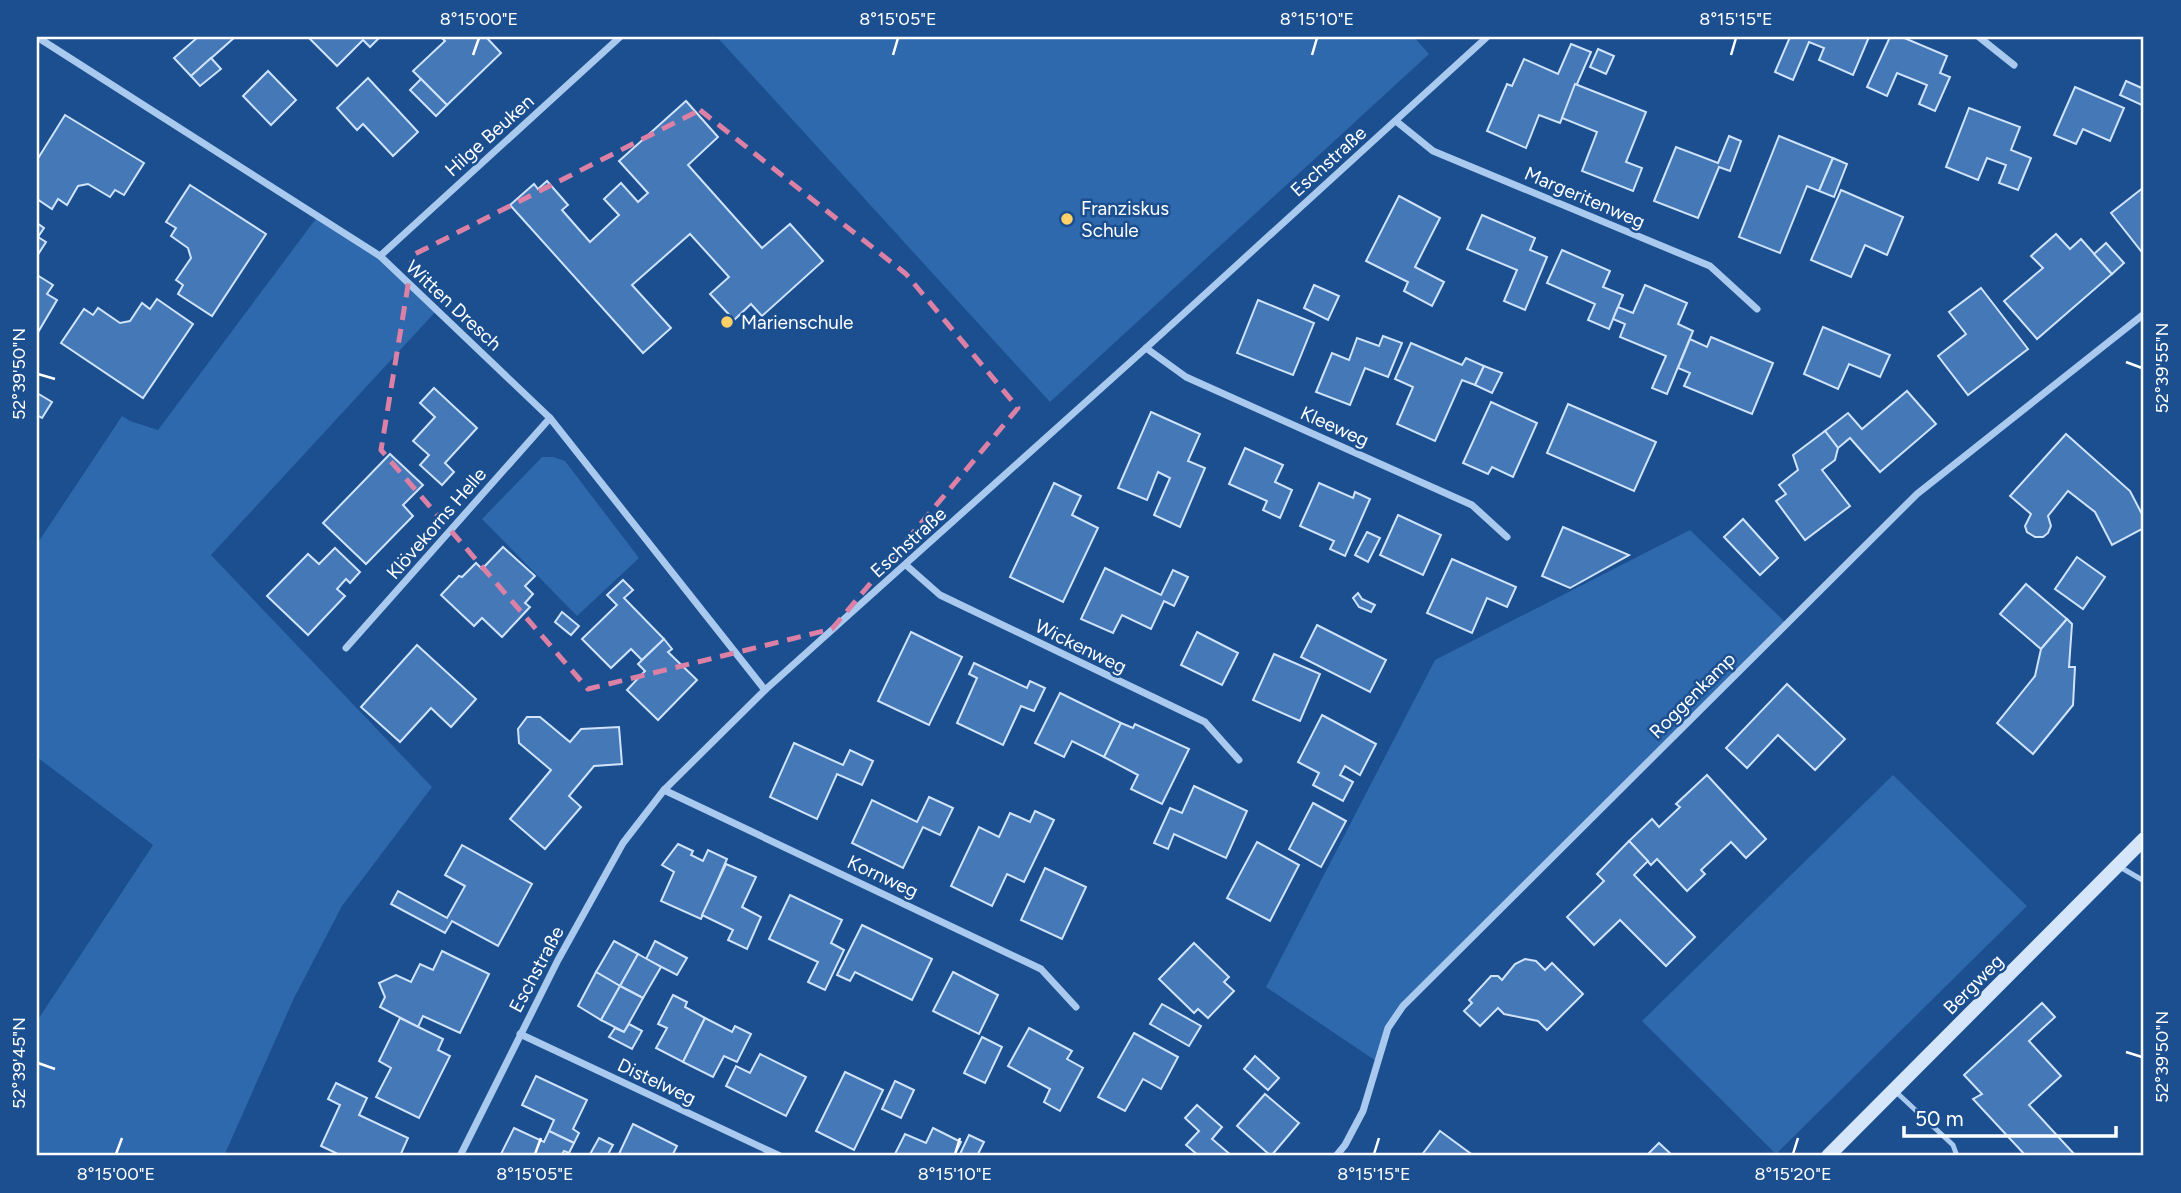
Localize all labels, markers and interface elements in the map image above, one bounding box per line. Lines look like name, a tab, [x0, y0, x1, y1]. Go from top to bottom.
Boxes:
text: 8°15'00"E	[440, 8, 518, 30]
text: 8°15'05"E	[859, 8, 937, 30]
text: 8°15'10"E	[1280, 8, 1354, 30]
text: 8°15'15"E	[1699, 8, 1773, 30]
street label: Hilge Beuken	[440, 89, 539, 181]
street label: Eschstraße	[1286, 121, 1371, 201]
street label: Margeritenweg	[1521, 162, 1649, 233]
place label: Franziskus Schule	[1081, 197, 1169, 242]
marker: Franziskus Schule	[1059, 211, 1075, 227]
street label: Witten Dresch	[401, 255, 506, 355]
place label: Marienschule	[741, 311, 853, 334]
marker: Marienschule	[719, 314, 735, 330]
text: 52°39'55"N	[2151, 322, 2173, 414]
text: 52°39'50"N	[8, 328, 30, 420]
street label: Kleeweg	[1297, 401, 1373, 452]
street label: Klövekorns Helle	[382, 463, 491, 584]
street label: Eschstraße	[866, 502, 951, 582]
street label: Wickenweg	[1031, 614, 1130, 678]
street label: Roggenkamp	[1645, 648, 1740, 743]
street label: Kornweg	[844, 850, 922, 903]
street label: Eschstraße	[504, 922, 569, 1016]
street label: Bergweg	[1938, 949, 2008, 1019]
text: 52°39'50"N	[2151, 1011, 2173, 1103]
text: 52°39'45"N	[8, 1017, 30, 1109]
street label: Distelweg	[614, 1053, 700, 1110]
scale bar	[1904, 1095, 2116, 1139]
text: 50 m	[1915, 1106, 1964, 1131]
text: 8°15'00"E	[77, 1163, 155, 1185]
text: 8°15'05"E	[496, 1163, 574, 1185]
text: 8°15'10"E	[918, 1163, 992, 1185]
text: 8°15'15"E	[1337, 1163, 1411, 1185]
text: 8°15'20"E	[1754, 1163, 1832, 1185]

